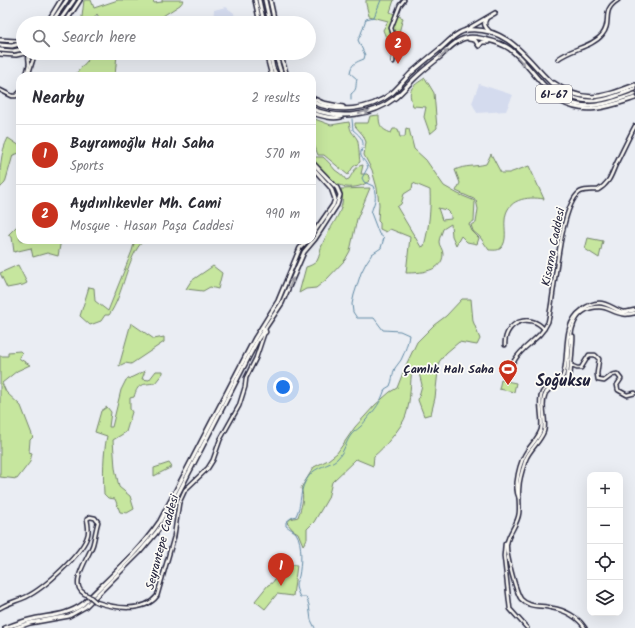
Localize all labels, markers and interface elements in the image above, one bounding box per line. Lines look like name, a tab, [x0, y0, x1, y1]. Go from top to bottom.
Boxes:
search box	[16, 16, 316, 60]
text: Search here	[62, 26, 136, 50]
icon: search	[30, 27, 52, 49]
pin: 2	[385, 31, 411, 64]
one-way arrow	[438, 49, 449, 58]
one-way arrow	[516, 56, 526, 66]
text: Nearby	[32, 85, 84, 112]
road number: 61-67	[536, 85, 572, 103]
text: 2 results	[252, 88, 300, 109]
one-way arrow	[357, 109, 370, 115]
text: Bayramoğlu Halı Saha	[70, 132, 214, 156]
text: 1	[43, 144, 47, 165]
text: 570 m	[265, 144, 300, 165]
text: Sports	[70, 156, 104, 177]
text: Aydınlıkevler Mh. Cami	[70, 192, 221, 216]
text: 2	[41, 204, 49, 225]
text: 990 m	[265, 204, 300, 225]
street label: Kisarna Caddesi	[537, 205, 571, 288]
text: Mosque · Hasan Paşa Caddesi	[70, 216, 233, 237]
one-way arrow	[289, 276, 295, 288]
sports icon: Çamlık Halı Saha	[497, 358, 519, 386]
place label: Çamlık Halı Saha	[403, 360, 494, 379]
district label: Soğuksu	[536, 369, 591, 394]
your location	[273, 377, 293, 397]
map controls	[587, 472, 623, 616]
button: +	[587, 472, 623, 508]
street label: Seyrantepe Caddesi	[141, 491, 185, 592]
button: −	[587, 508, 623, 544]
button: locate	[587, 544, 623, 580]
pin: 1	[268, 553, 294, 586]
button: layers	[587, 580, 623, 616]

